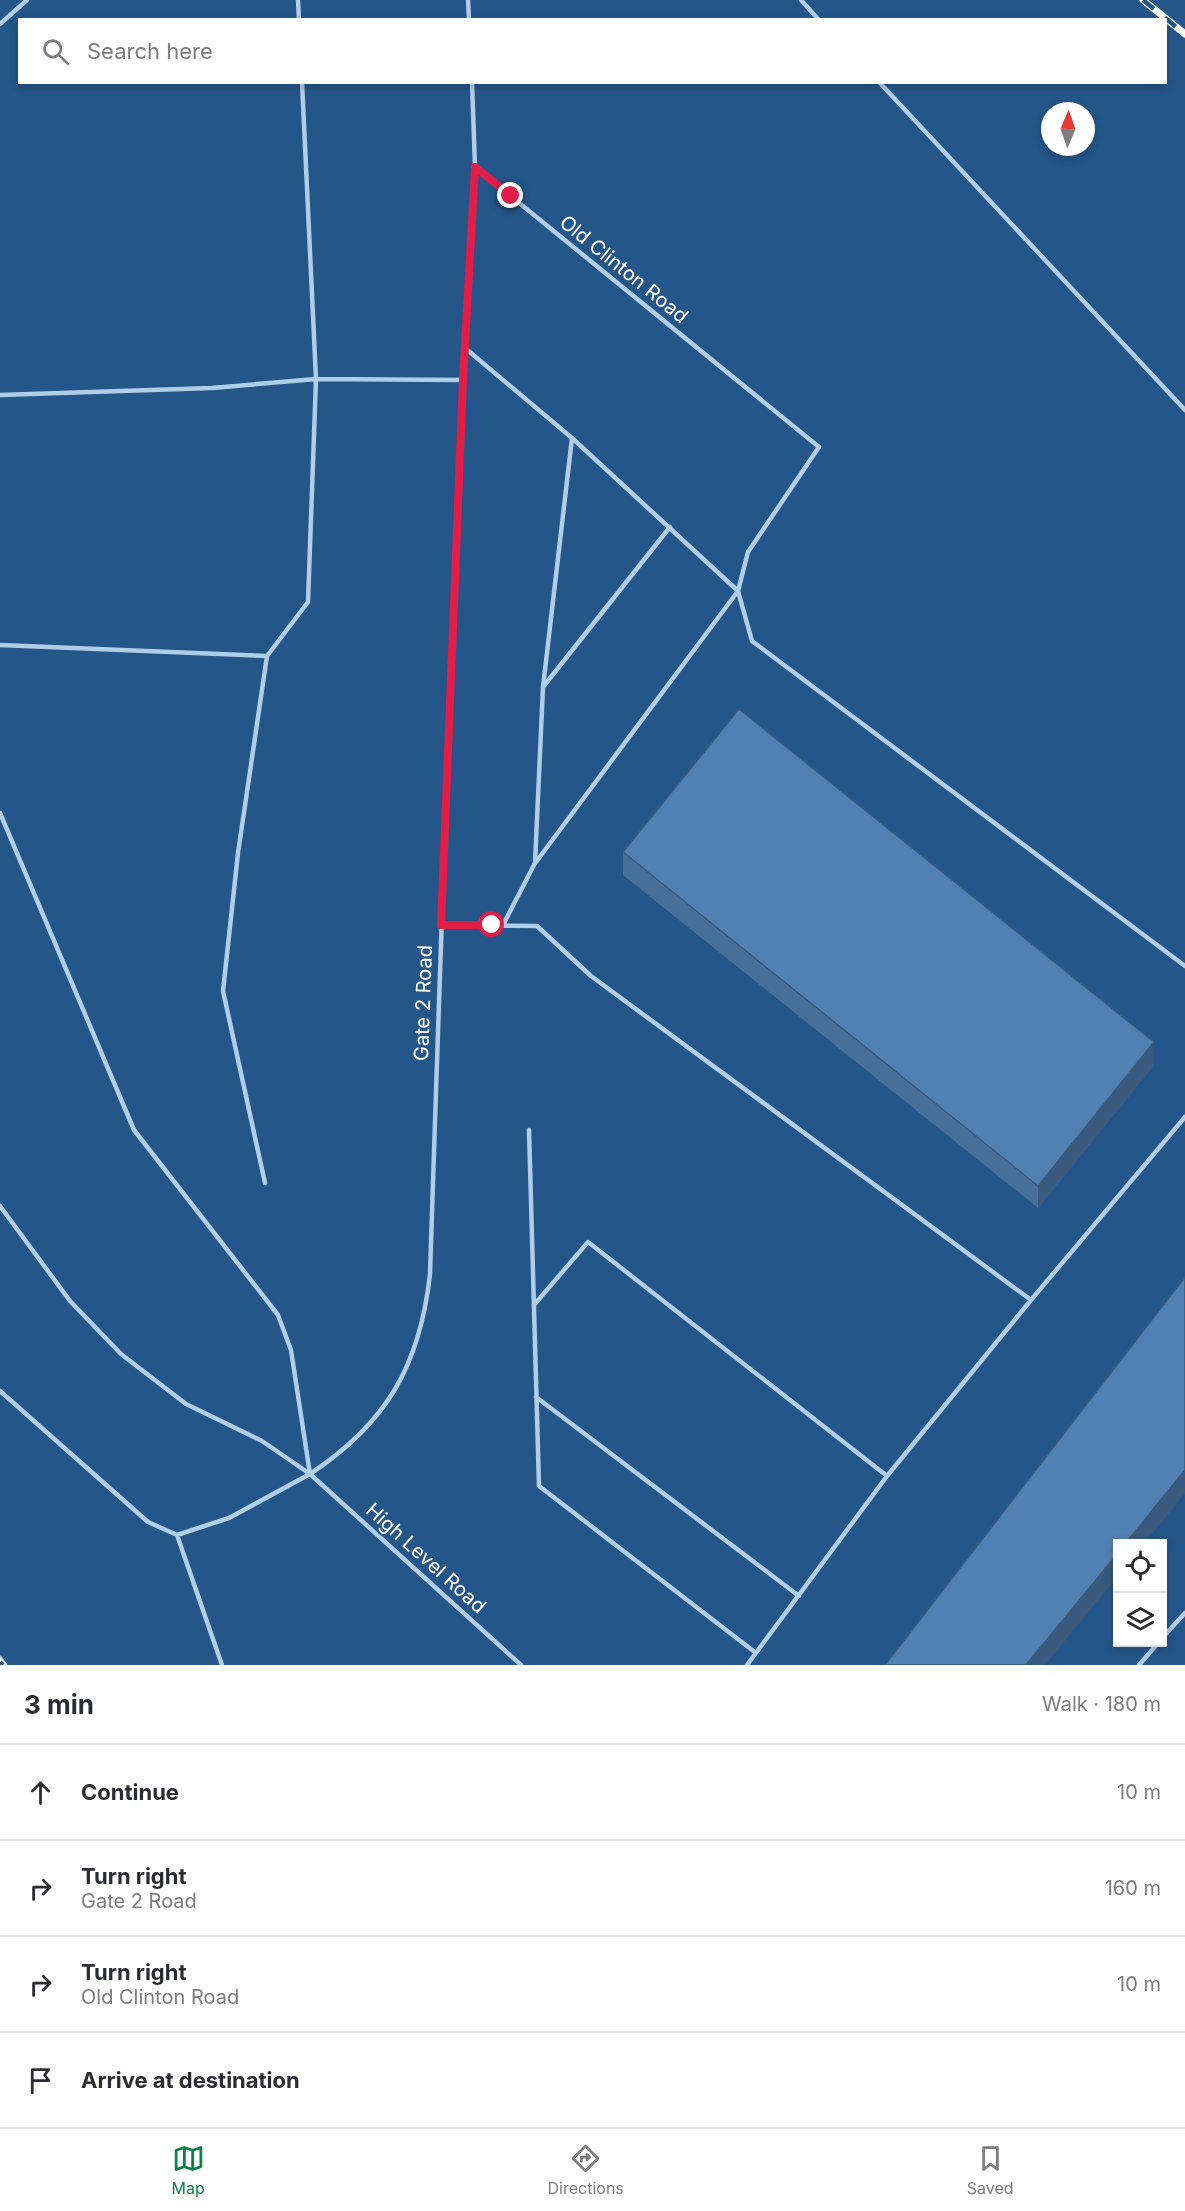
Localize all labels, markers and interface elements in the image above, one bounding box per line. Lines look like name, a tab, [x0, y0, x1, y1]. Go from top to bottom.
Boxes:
search box	[18, 18, 1167, 84]
icon: search	[39, 35, 72, 68]
text: Search here	[87, 38, 213, 64]
north arrow	[1041, 102, 1095, 156]
route end	[497, 182, 523, 208]
street label: Old Clinton Road	[555, 210, 693, 328]
route start	[478, 911, 504, 937]
street label: Gate 2 Road	[409, 945, 437, 1061]
street label: High Level Road	[361, 1498, 491, 1618]
map controls	[1113, 1539, 1167, 1647]
button: locate	[1113, 1539, 1167, 1593]
button: layers	[1113, 1593, 1167, 1647]
text: 3 min	[24, 1689, 94, 1720]
text: Walk · 180 m	[1042, 1692, 1161, 1716]
icon: ahead	[24, 1776, 57, 1809]
text: Continue	[81, 1779, 179, 1805]
text: 10 m	[1117, 1780, 1161, 1804]
text: Turn right	[81, 1863, 187, 1889]
icon: right	[24, 1872, 57, 1905]
text: 160 m	[1105, 1876, 1161, 1900]
text: Gate 2 Road	[81, 1889, 197, 1913]
text: Turn right	[81, 1959, 187, 1985]
icon: right	[24, 1968, 57, 2001]
text: 10 m	[1117, 1972, 1161, 1996]
text: Old Clinton Road	[81, 1985, 239, 2009]
icon: arrive	[24, 2064, 57, 2097]
text: Arrive at destination	[81, 2067, 300, 2093]
tab: Map	[171, 2142, 205, 2198]
tab: Directions	[548, 2142, 624, 2198]
tab: Saved	[967, 2142, 1014, 2198]

